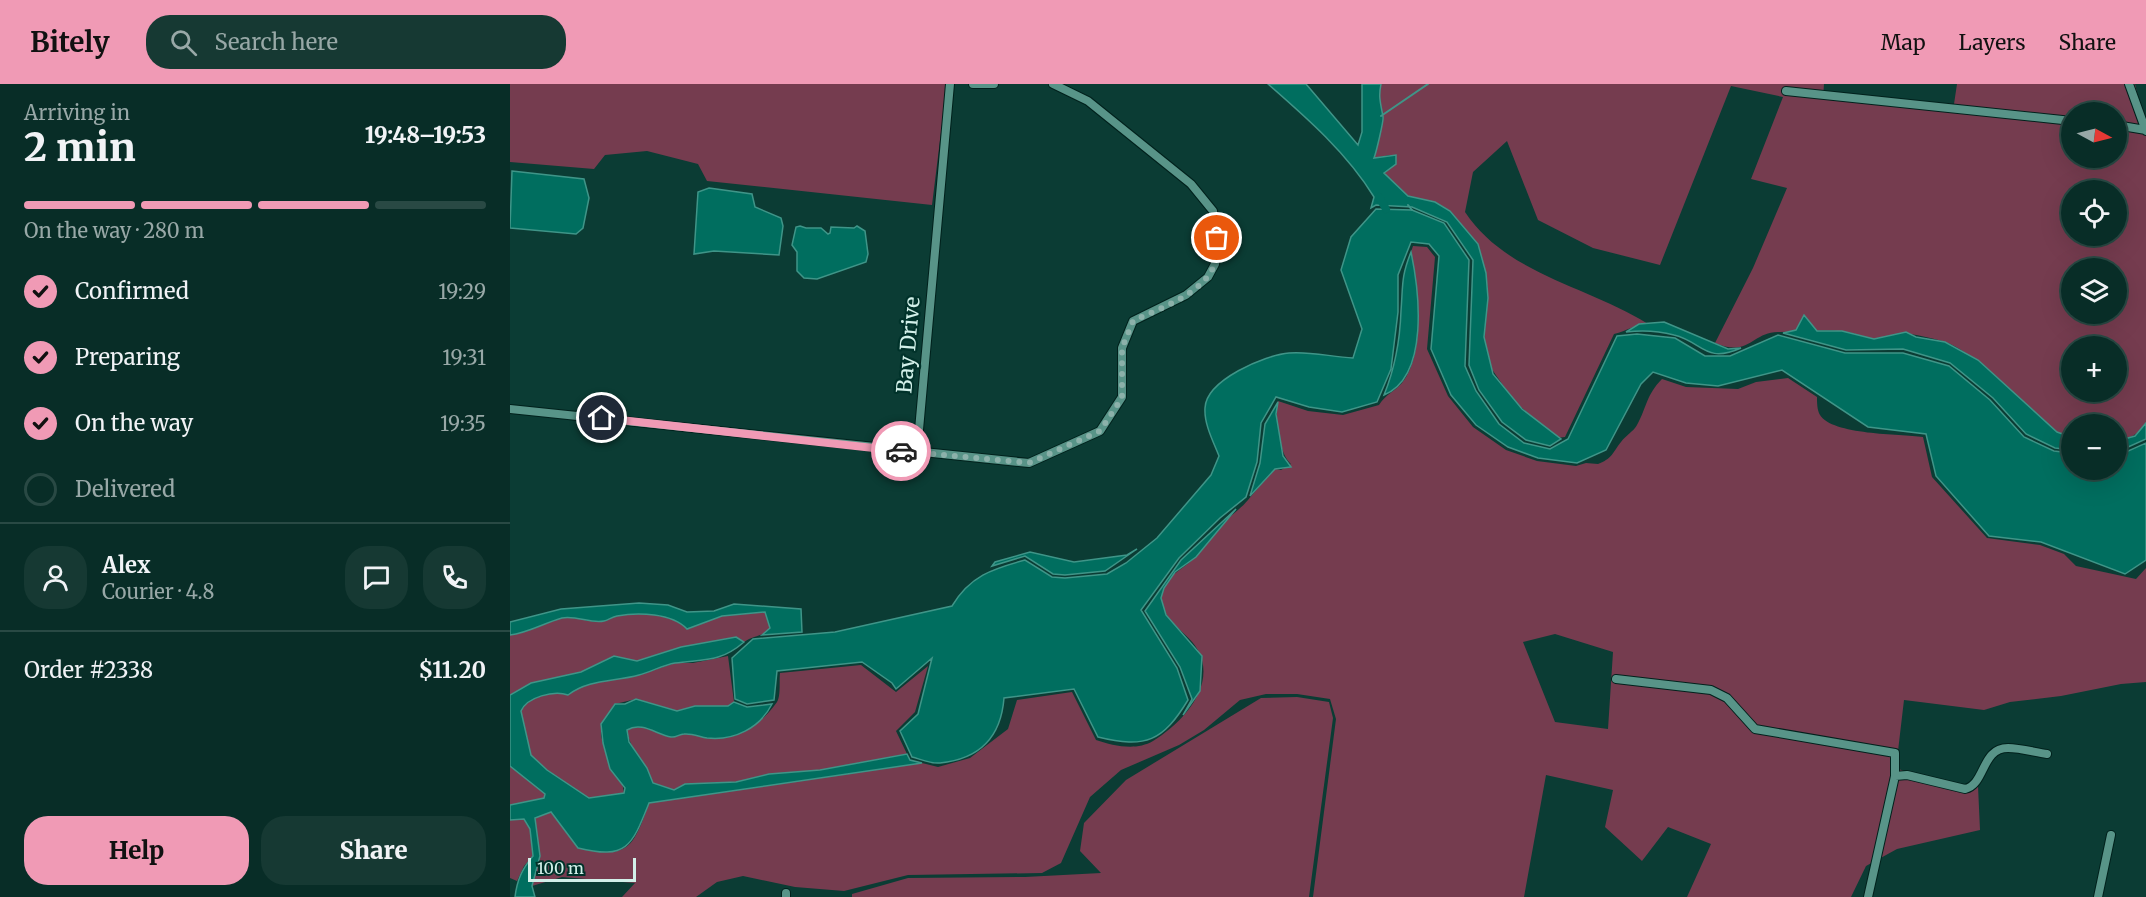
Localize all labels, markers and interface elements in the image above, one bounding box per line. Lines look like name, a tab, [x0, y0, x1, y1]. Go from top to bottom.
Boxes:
search box	[146, 15, 566, 69]
text: Bitely	[30, 24, 110, 60]
icon: search	[167, 26, 200, 59]
text: Search here	[215, 28, 338, 56]
text: Map	[1881, 29, 1926, 56]
text: Layers	[1959, 29, 2026, 56]
text: Share	[2059, 29, 2116, 56]
text: Arriving in	[24, 100, 130, 125]
north arrow	[2061, 102, 2127, 168]
map controls	[2061, 102, 2127, 480]
text: 19:48–19:53	[365, 121, 486, 149]
text: 2 min	[24, 123, 136, 172]
button: locate	[2061, 180, 2127, 246]
pin	[1191, 212, 1242, 263]
text: On the way · 280 m	[24, 218, 204, 243]
icon: bag	[1200, 221, 1233, 254]
button: layers	[2061, 258, 2127, 324]
icon: check	[24, 275, 57, 308]
text: Confirmed	[75, 277, 189, 305]
text: 19:29	[438, 279, 486, 304]
street label: Bay Drive	[890, 295, 926, 395]
button: +	[2061, 336, 2127, 402]
icon: check	[24, 341, 57, 374]
text: Preparing	[75, 343, 180, 371]
text: 19:31	[442, 345, 486, 370]
pin	[576, 392, 627, 443]
icon: home	[585, 401, 618, 434]
icon: check	[24, 407, 57, 440]
text: On the way	[75, 409, 193, 437]
text: 19:35	[440, 411, 486, 436]
button: −	[2061, 414, 2127, 480]
courier	[871, 421, 931, 481]
icon: car	[885, 435, 918, 468]
text: Delivered	[75, 475, 175, 503]
button: person	[24, 546, 87, 609]
button: chat	[345, 546, 408, 609]
button: phone	[423, 546, 486, 609]
text: Alex	[102, 551, 151, 579]
text: Courier · 4.8	[102, 579, 214, 604]
text: Order #2338	[24, 656, 153, 684]
text: $11.20	[418, 656, 486, 684]
button: Help	[24, 816, 249, 885]
button: Share	[261, 816, 486, 885]
scale bar	[528, 855, 636, 882]
text: 100 m	[537, 858, 584, 878]

